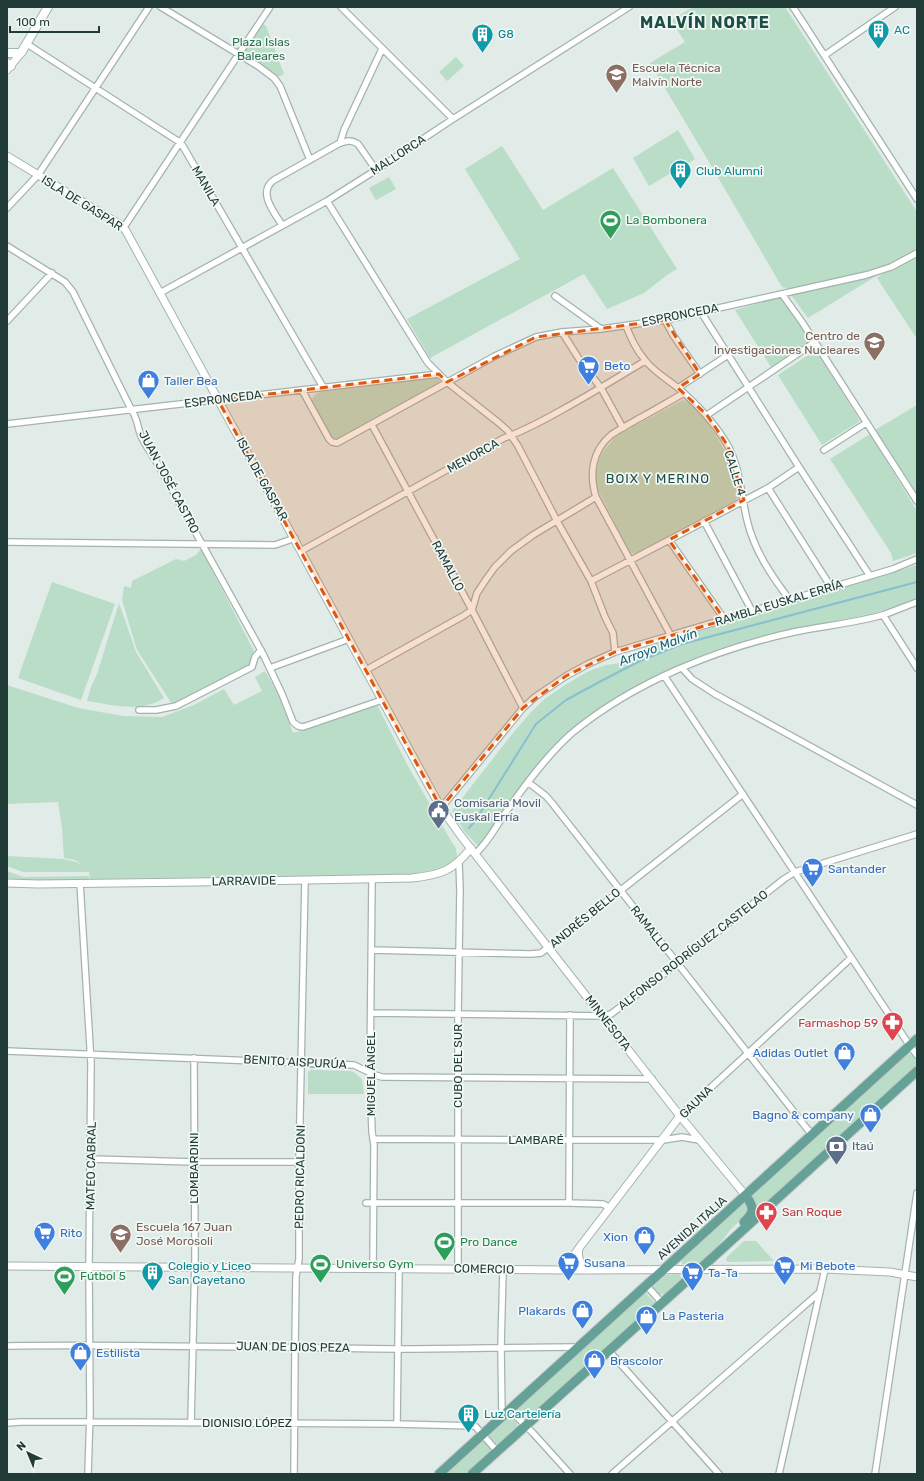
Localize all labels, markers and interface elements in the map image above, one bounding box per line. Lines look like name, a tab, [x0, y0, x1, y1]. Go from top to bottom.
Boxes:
scale bar	[10, 8, 99, 34]
district label: MALVÍN NORTE	[640, 12, 770, 32]
text: 100 m	[16, 15, 50, 29]
building icon: AC	[865, 17, 891, 50]
building icon: G8	[469, 21, 495, 54]
place label: AC	[894, 23, 910, 37]
place label: G8	[498, 27, 514, 41]
park label: Plaza Islas Baleares	[232, 35, 290, 63]
place label: Escuela Técnica Malvín Norte	[632, 61, 721, 89]
school or university icon: Escuela Técnica Malvín Norte	[604, 62, 630, 95]
street label: MALLORCA	[368, 132, 428, 178]
building icon: Club Alumni	[667, 158, 693, 191]
street label: MANILA	[189, 163, 223, 209]
place label: Club Alumni	[696, 164, 763, 178]
street label: ISLA DE GASPAR	[39, 172, 125, 234]
sports icon: La Bombonera	[597, 207, 623, 240]
place label: La Bombonera	[626, 213, 707, 227]
street label: ESPRONCEDA	[640, 301, 720, 329]
place label: Centro de Investigaciones Nucleares	[714, 329, 860, 357]
school or university icon: Centro de Investigaciones Nucleares	[862, 330, 888, 363]
supermarket icon: Beto	[575, 353, 601, 386]
place label: Beto	[604, 359, 630, 373]
shop icon: Taller Bea	[135, 368, 161, 401]
place label: Taller Bea	[164, 374, 218, 388]
street label: ESPRONCEDA	[183, 387, 263, 411]
street label: JUAN JOSÉ CASTRO	[136, 428, 202, 536]
street label: ISLA DE GASPAR	[233, 435, 291, 523]
street label: MENORCA	[445, 436, 501, 476]
street label: CALLE 4	[721, 448, 749, 498]
district label: BOIX Y MERINO	[606, 471, 710, 486]
street label: RAMALLO	[429, 538, 467, 594]
street label: RAMBLA EUSKAL ERRÍA	[713, 577, 845, 629]
water label: Arroyo Malvín	[616, 625, 699, 669]
place label: Comisaria Movil Euskal Erría	[454, 796, 541, 824]
public building icon: Comisaria Movil Euskal Erría	[425, 797, 451, 830]
supermarket icon: Santander	[799, 856, 825, 889]
place label: Santander	[828, 862, 887, 876]
street label: LARRAVIDE	[212, 873, 276, 889]
street label: ANDRÉS BELLO	[547, 885, 623, 951]
street label: ALFONSO RODRÍGUEZ CASTELAO	[615, 887, 771, 1013]
street label: RAMALLO	[628, 903, 672, 955]
street label: MINNESOTA	[582, 993, 634, 1053]
pharmacy icon: Farmashop 59	[880, 1010, 906, 1043]
place label: Farmashop 59	[798, 1016, 878, 1030]
street label: CUBO DEL SUR	[451, 1024, 465, 1108]
street label: MIGUEL ÁNGEL	[364, 1032, 378, 1116]
shop icon: Adidas Outlet	[831, 1040, 857, 1073]
place label: Adidas Outlet	[753, 1046, 828, 1060]
street label: BENITO AISPURÚA	[243, 1052, 347, 1072]
street label: GAUNA	[677, 1083, 715, 1121]
shop icon: Bagno & company	[857, 1102, 883, 1135]
place label: Bagno & company	[752, 1108, 854, 1122]
street label: MATEO CABRAL	[83, 1121, 99, 1210]
street label: PEDRO RICALDONI	[292, 1125, 308, 1229]
street label: LOMBARDINI	[187, 1132, 201, 1204]
street label: LAMBARÉ	[508, 1133, 564, 1147]
bank icon: Itaú	[824, 1133, 850, 1166]
place label: Itaú	[852, 1139, 874, 1153]
street label: AVENIDA ITALIA	[654, 1193, 730, 1263]
pharmacy icon: San Roque	[754, 1199, 780, 1232]
place label: San Roque	[782, 1205, 842, 1219]
supermarket icon: Rito	[31, 1220, 57, 1253]
place label: Escuela 167 Juan José Morosoli	[136, 1220, 232, 1248]
school or university icon: Escuela 167 Juan José Morosoli	[107, 1221, 133, 1254]
shop icon: Xion	[631, 1224, 657, 1257]
place label: Rito	[60, 1226, 82, 1240]
sports icon: Pro Dance	[431, 1229, 457, 1262]
place label: Xion	[603, 1230, 628, 1244]
place label: Pro Dance	[460, 1235, 518, 1249]
supermarket icon: Susana	[555, 1250, 581, 1283]
sports icon: Universo Gym	[307, 1251, 333, 1284]
supermarket icon: Mi Bebote	[772, 1253, 798, 1286]
place label: Susana	[584, 1256, 625, 1270]
place label: Universo Gym	[336, 1257, 414, 1271]
place label: Colegio y Liceo San Cayetano	[168, 1259, 251, 1287]
place label: Mi Bebote	[800, 1259, 856, 1273]
building icon: Colegio y Liceo San Cayetano	[140, 1260, 166, 1293]
supermarket icon: Ta-Ta	[679, 1260, 705, 1293]
street label: COMERCIO	[454, 1261, 514, 1277]
sports icon: Fútbol 5	[52, 1263, 78, 1296]
place label: Ta-Ta	[708, 1266, 738, 1280]
place label: Fútbol 5	[80, 1269, 126, 1283]
shop icon: Plakards	[569, 1298, 595, 1331]
shop icon: La Pasteria	[634, 1303, 660, 1336]
place label: Plakards	[518, 1304, 566, 1318]
place label: La Pasteria	[662, 1309, 724, 1323]
street label: JUAN DE DIOS PEZA	[236, 1339, 350, 1355]
shop icon: Estilista	[68, 1340, 94, 1373]
place label: Estilista	[96, 1346, 140, 1360]
shop icon: Brascolor	[582, 1348, 608, 1381]
place label: Brascolor	[610, 1354, 664, 1368]
building icon: Luz Cartelería	[455, 1401, 481, 1434]
place label: Luz Cartelería	[484, 1407, 561, 1421]
street label: DIONISIO LÓPEZ	[202, 1416, 292, 1430]
north arrow	[8, 1433, 48, 1473]
text: N	[14, 1439, 29, 1454]

